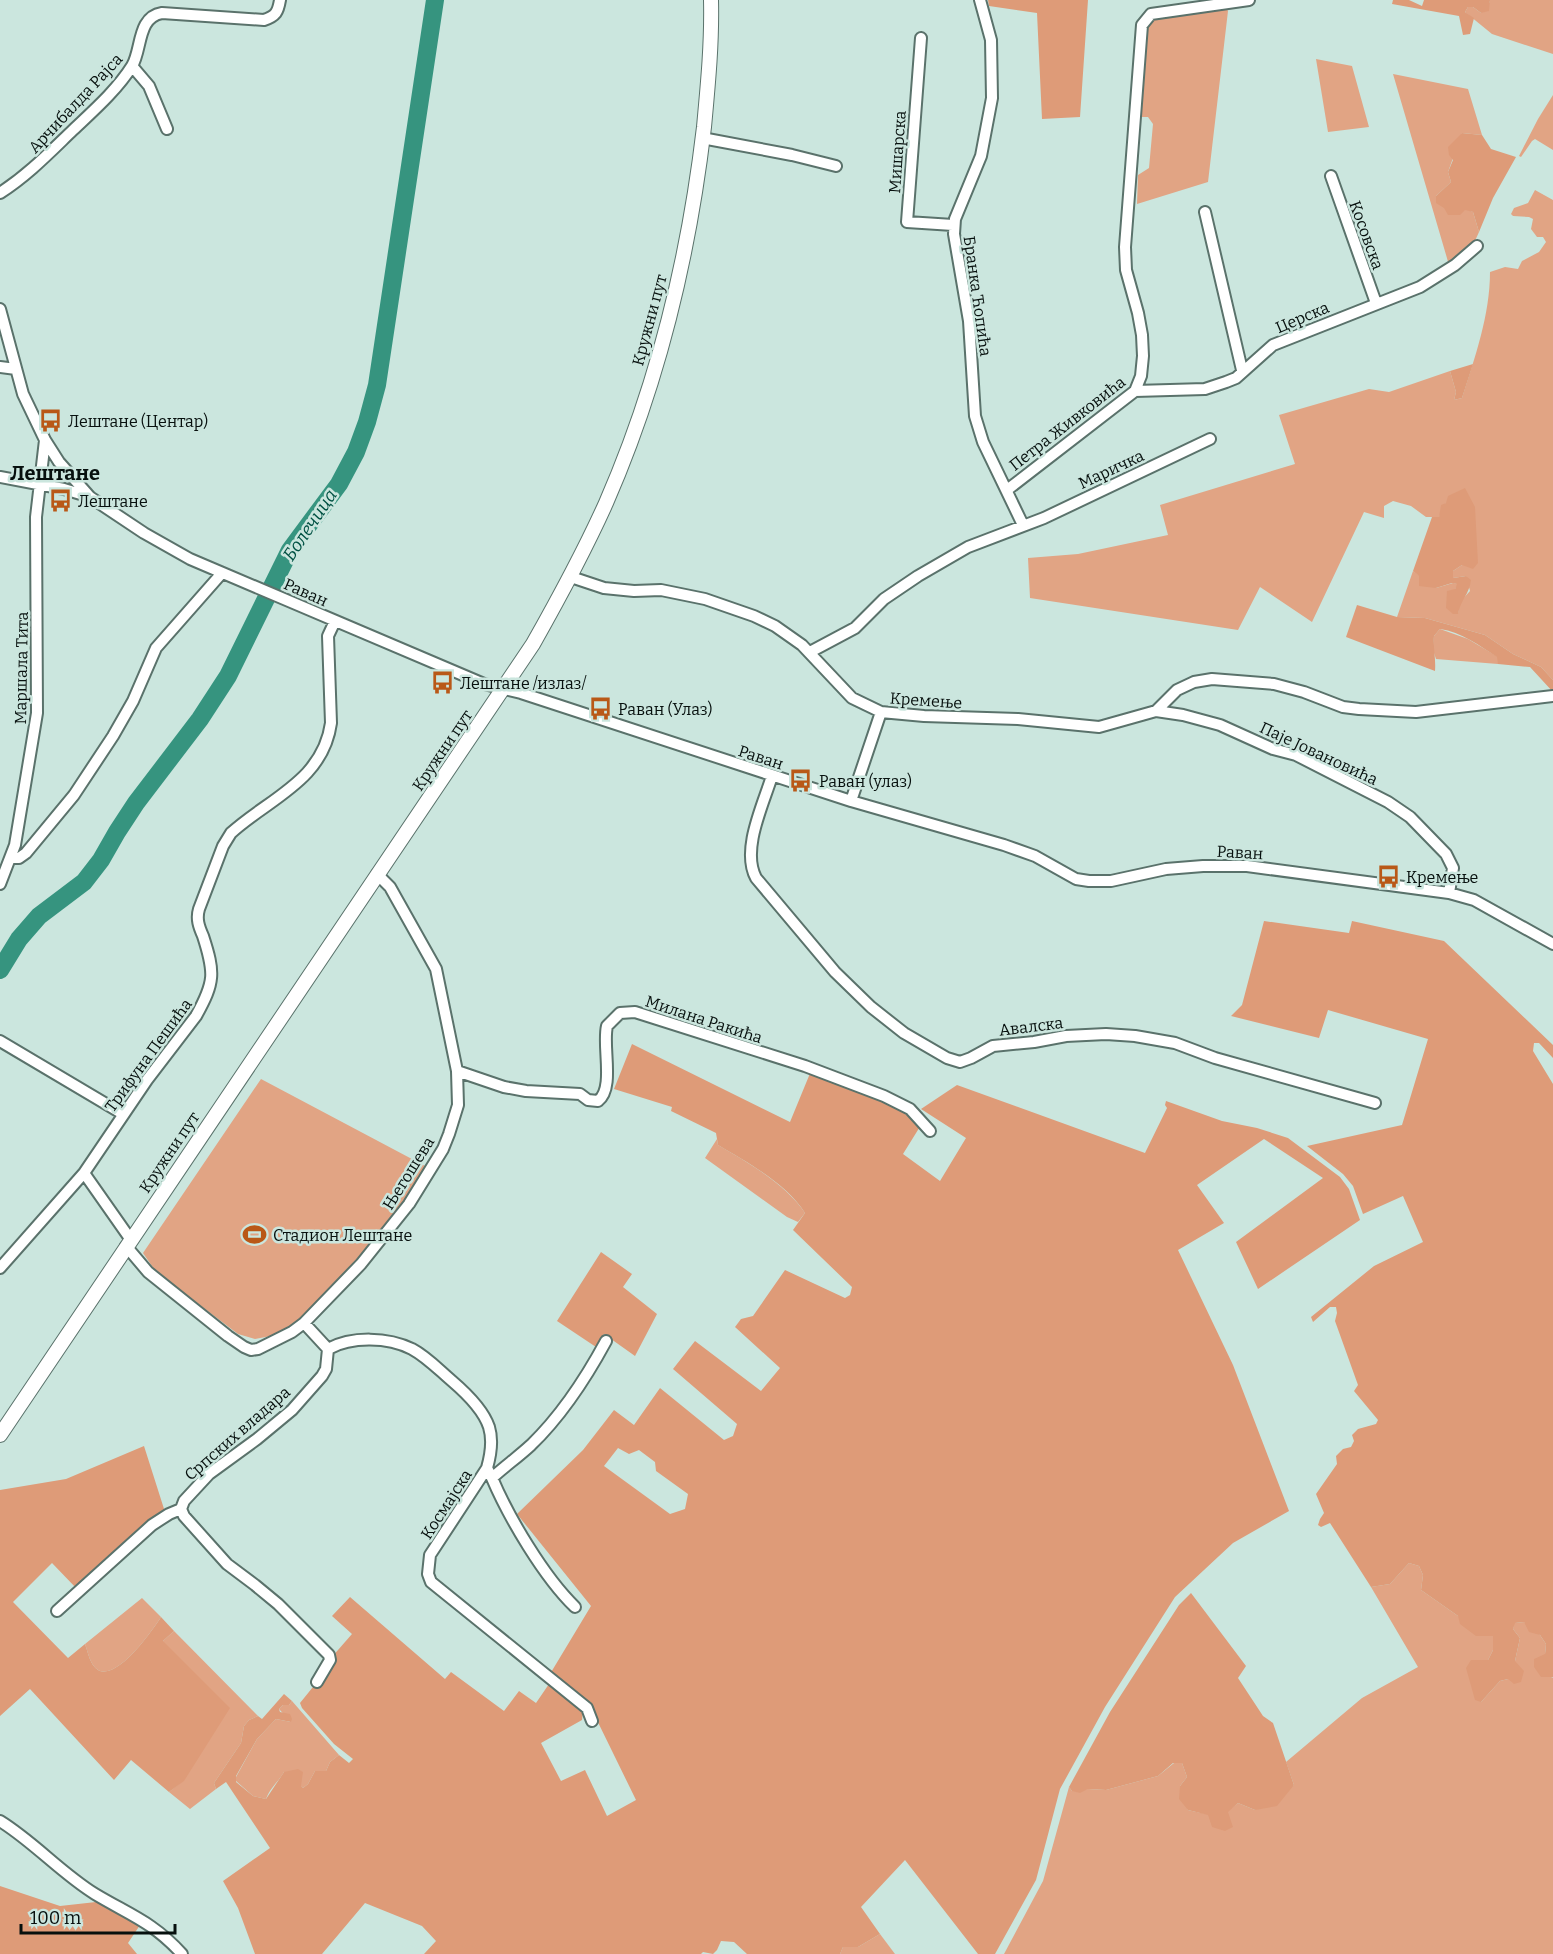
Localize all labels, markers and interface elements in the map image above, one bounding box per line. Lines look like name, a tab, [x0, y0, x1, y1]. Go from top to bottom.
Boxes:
street label: Арчибалда Рајса	[24, 50, 126, 157]
street label: Мишарска	[885, 110, 910, 194]
street label: Косовска	[1345, 198, 1388, 272]
street label: Бранка Ћопића	[960, 235, 995, 358]
street label: Кружни пут	[628, 272, 671, 368]
street label: Церска	[1273, 298, 1332, 337]
street label: Петра Живковића	[1005, 372, 1129, 475]
bus stop icon: Лештане (Центар)	[37, 408, 63, 434]
place label: Лештане (Центар)	[68, 412, 208, 431]
street label: Маричка	[1075, 446, 1147, 493]
district label: Лештане	[10, 461, 100, 485]
water label: Болечица	[278, 485, 342, 565]
bus stop icon: Лештане	[47, 488, 73, 514]
place label: Лештане	[78, 492, 148, 511]
street label: Раван	[281, 574, 331, 611]
street label: Маршала Тита	[11, 611, 32, 725]
bus stop icon: Лештане /излаз/	[429, 670, 455, 696]
place label: Лештане /излаз/	[460, 674, 588, 693]
street label: Кремење	[889, 688, 963, 712]
bus stop icon: Раван (Улаз)	[587, 696, 613, 722]
place label: Раван (Улаз)	[618, 700, 713, 719]
street label: Кружни пут	[408, 706, 476, 794]
street label: Паје Јовановића	[1257, 718, 1381, 789]
street label: Раван	[736, 741, 786, 774]
bus stop icon: Раван (улаз)	[788, 768, 814, 794]
place label: Раван (улаз)	[819, 772, 912, 791]
street label: Раван	[1216, 842, 1264, 863]
bus stop icon: Кремење	[1375, 864, 1401, 890]
place label: Кремење	[1406, 868, 1478, 887]
street label: Милана Ракића	[643, 992, 765, 1047]
street label: Трифуна Пешића	[101, 995, 196, 1116]
street label: Авалска	[998, 1013, 1064, 1040]
street label: Кружни пут	[135, 1108, 203, 1196]
street label: Његошева	[379, 1133, 438, 1213]
sports icon: Стадион Лештане	[242, 1222, 268, 1248]
place label: Стадион Лештане	[273, 1226, 412, 1245]
street label: Српских владара	[181, 1382, 294, 1484]
street label: Космајска	[417, 1466, 476, 1543]
scale bar	[21, 1897, 176, 1935]
text: 100 m	[30, 1907, 81, 1929]

